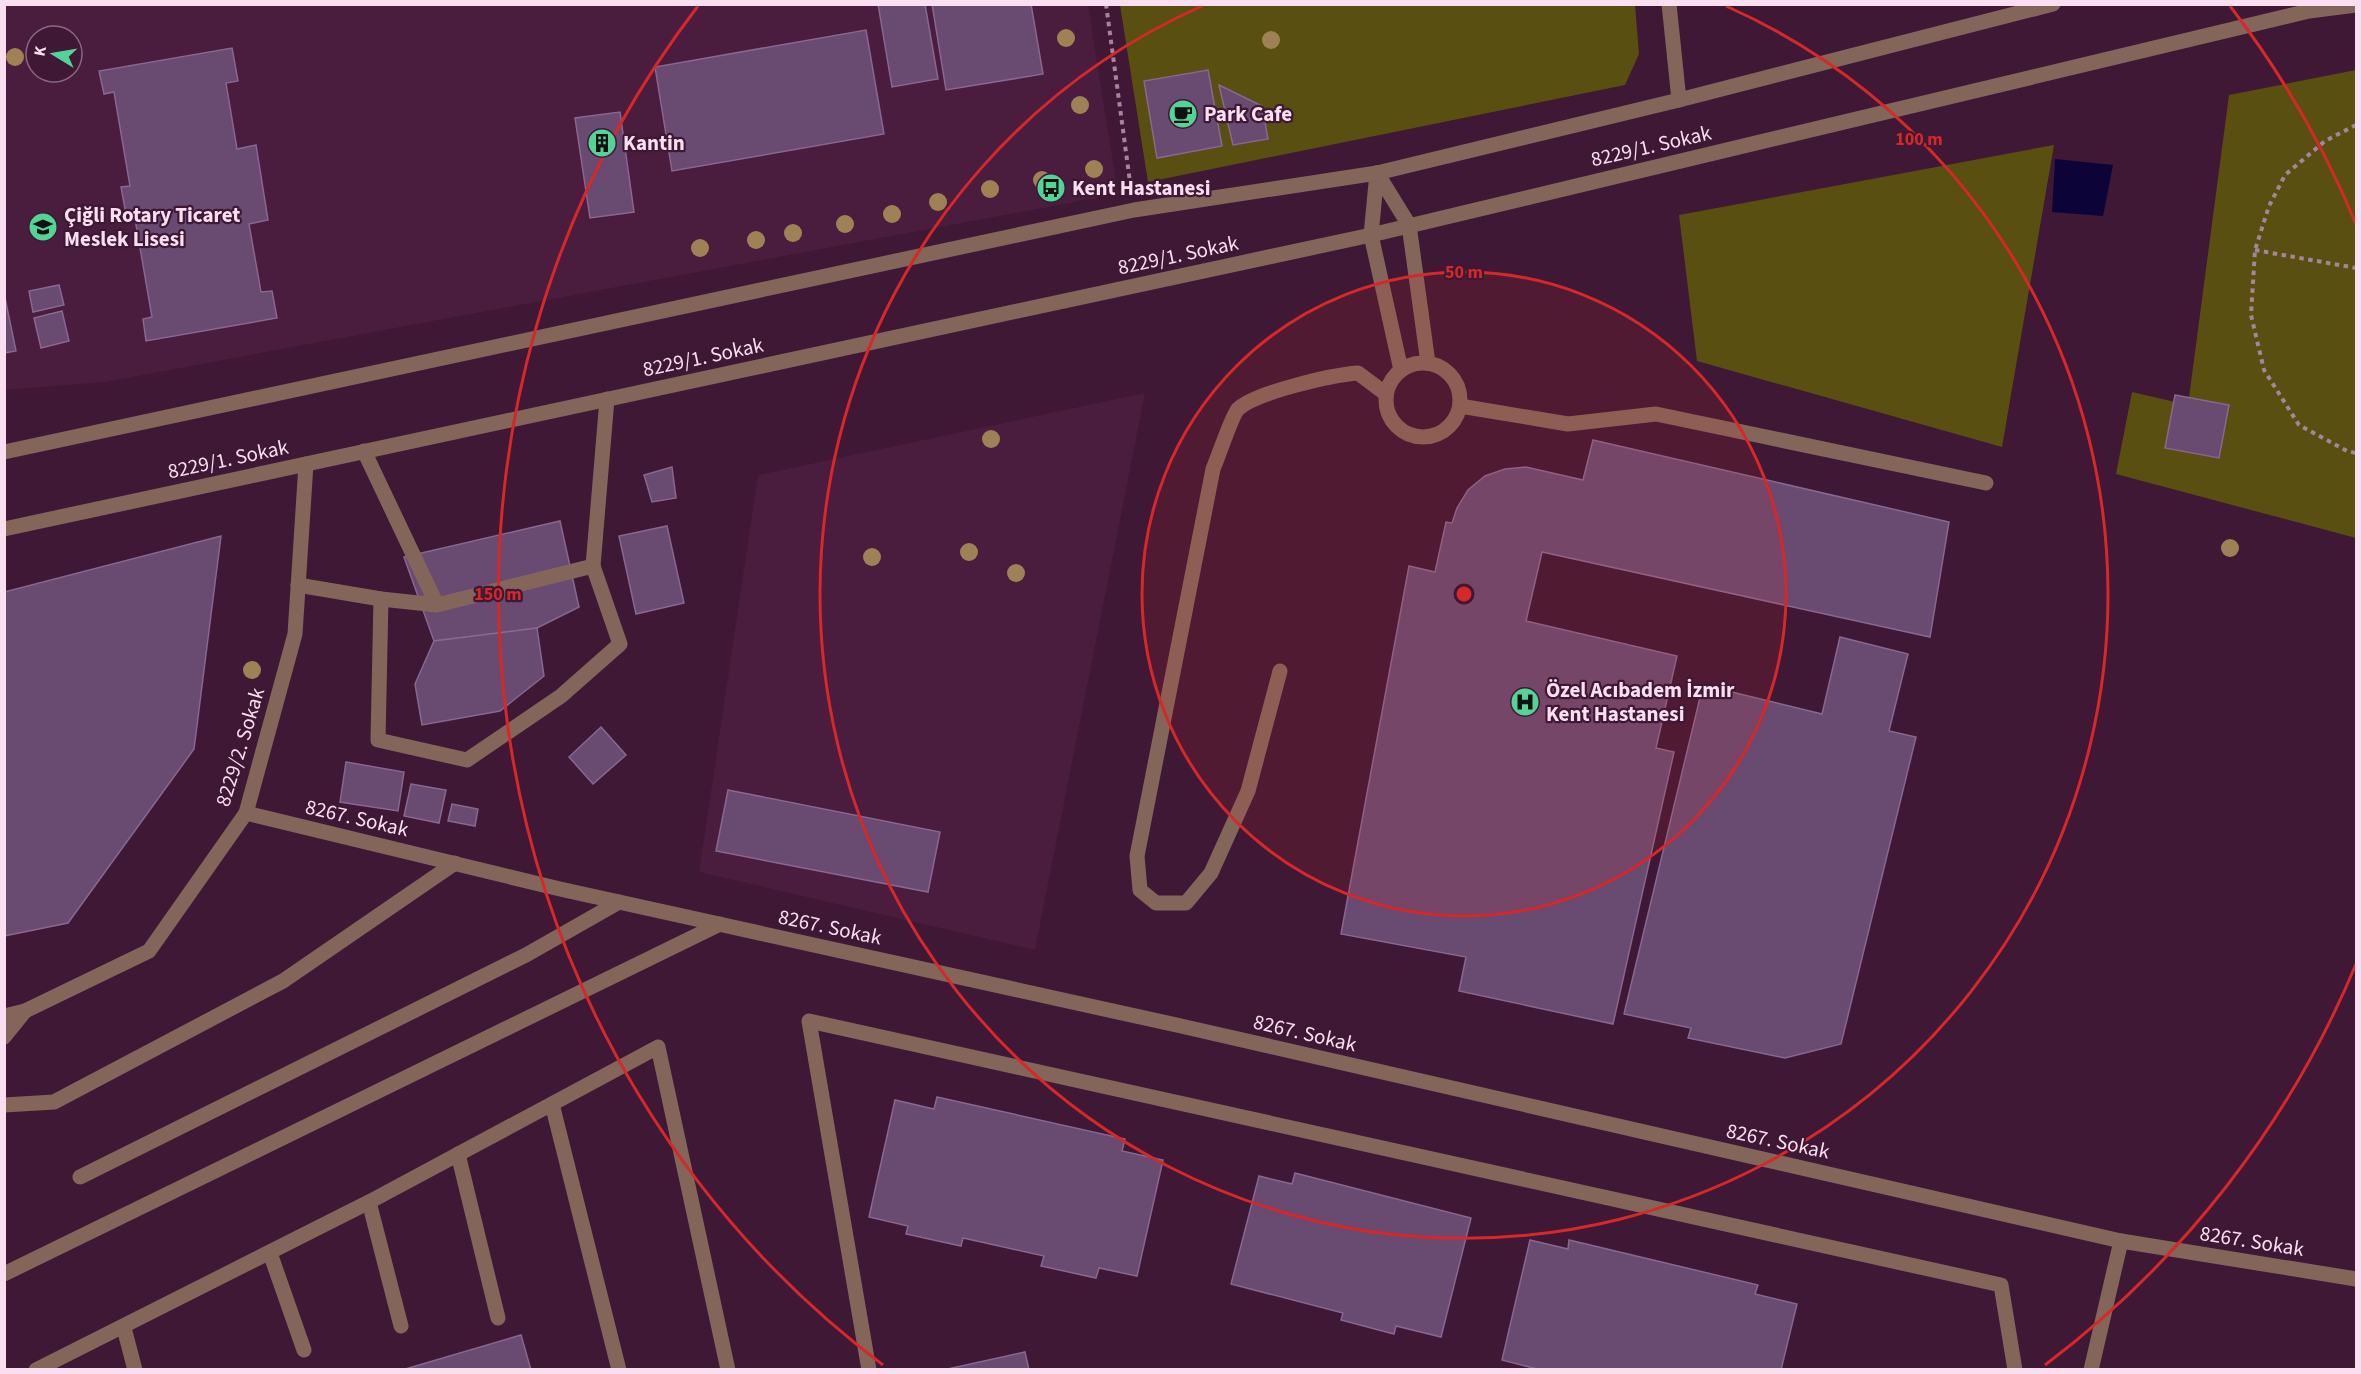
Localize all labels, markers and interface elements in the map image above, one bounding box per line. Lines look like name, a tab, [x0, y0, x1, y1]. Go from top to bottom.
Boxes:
north arrow	[24, 24, 84, 84]
text: K	[29, 44, 52, 58]
cafe icon: Park Cafe	[1167, 98, 1199, 130]
place label: Park Cafe	[1204, 99, 1292, 129]
street label: 8229/1. Sokak	[1588, 117, 1715, 174]
building icon: Kantin	[586, 127, 618, 159]
text: 100 m	[1895, 127, 1943, 152]
place label: Kantin	[623, 128, 685, 158]
bus stop icon: Kent Hastanesi	[1035, 172, 1067, 204]
place label: Kent Hastanesi	[1072, 173, 1210, 203]
place label: Çiğli Rotary Ticaret Meslek Lisesi	[64, 200, 240, 254]
school or university icon: Çiğli Rotary Ticaret Meslek Lisesi	[27, 211, 59, 243]
street label: 8229/1. Sokak	[1115, 227, 1242, 282]
text: 50 m	[1445, 260, 1483, 285]
street label: 8229/1. Sokak	[640, 329, 767, 384]
street label: 8229/1. Sokak	[165, 431, 292, 486]
text: 150 m	[474, 582, 522, 607]
centre of rings	[1454, 584, 1474, 604]
place label: Özel Acıbadem İzmir Kent Hastanesi	[1546, 675, 1735, 729]
street label: 8229/2. Sokak	[208, 683, 272, 810]
hospital icon: Özel Acıbadem İzmir Kent Hastanesi	[1509, 686, 1541, 718]
street label: 8267. Sokak	[303, 792, 412, 845]
street label: 8267. Sokak	[776, 901, 885, 953]
street label: 8267. Sokak	[1251, 1007, 1360, 1060]
street label: 8267. Sokak	[1724, 1115, 1833, 1167]
street label: 8267. Sokak	[2198, 1218, 2307, 1264]

